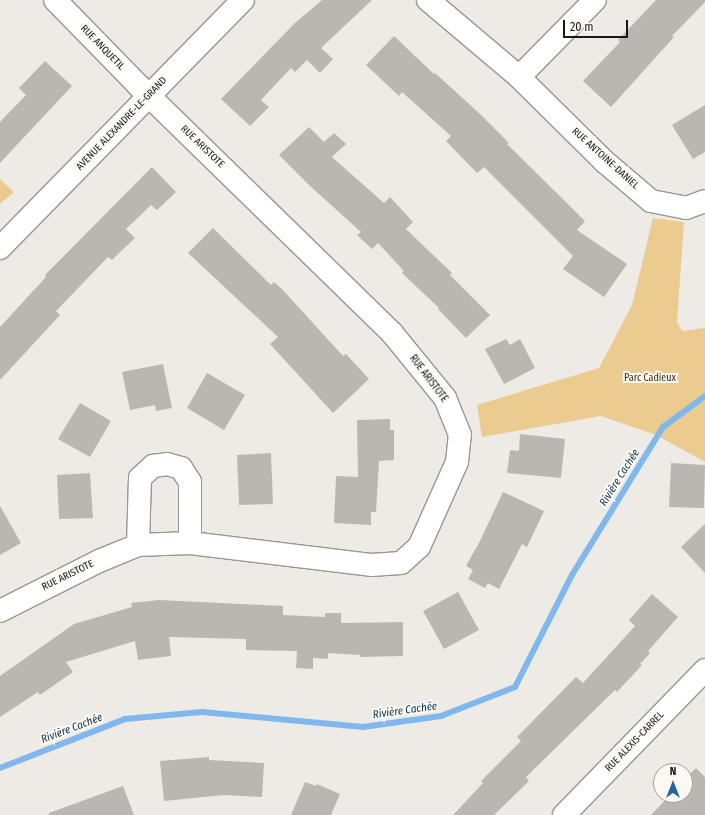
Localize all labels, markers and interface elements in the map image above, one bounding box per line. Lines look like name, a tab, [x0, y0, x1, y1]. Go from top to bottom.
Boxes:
scale bar	[565, 12, 630, 38]
text: 20 m	[570, 20, 594, 34]
street label: RUE ANQUETIL	[77, 23, 127, 73]
street label: AVENUE ALEXANDRE-LE-GRAND	[74, 75, 170, 173]
street label: RUE ARISTOTE	[178, 123, 226, 171]
street label: RUE ANTOINE-DANIEL	[569, 126, 641, 192]
street label: RUE ARISTOTE	[406, 353, 450, 405]
park label: Parc Cadieux	[624, 373, 676, 385]
water label: Rivière Cachée	[597, 447, 643, 509]
street label: RUE ARISTOTE	[40, 558, 96, 594]
water label: Rivière Cachée	[372, 700, 438, 722]
street label: RUE ALEXIS-CARREL	[603, 709, 667, 775]
water label: Rivière Cachée	[39, 711, 105, 747]
north arrow	[653, 763, 693, 803]
text: N	[670, 765, 676, 778]

